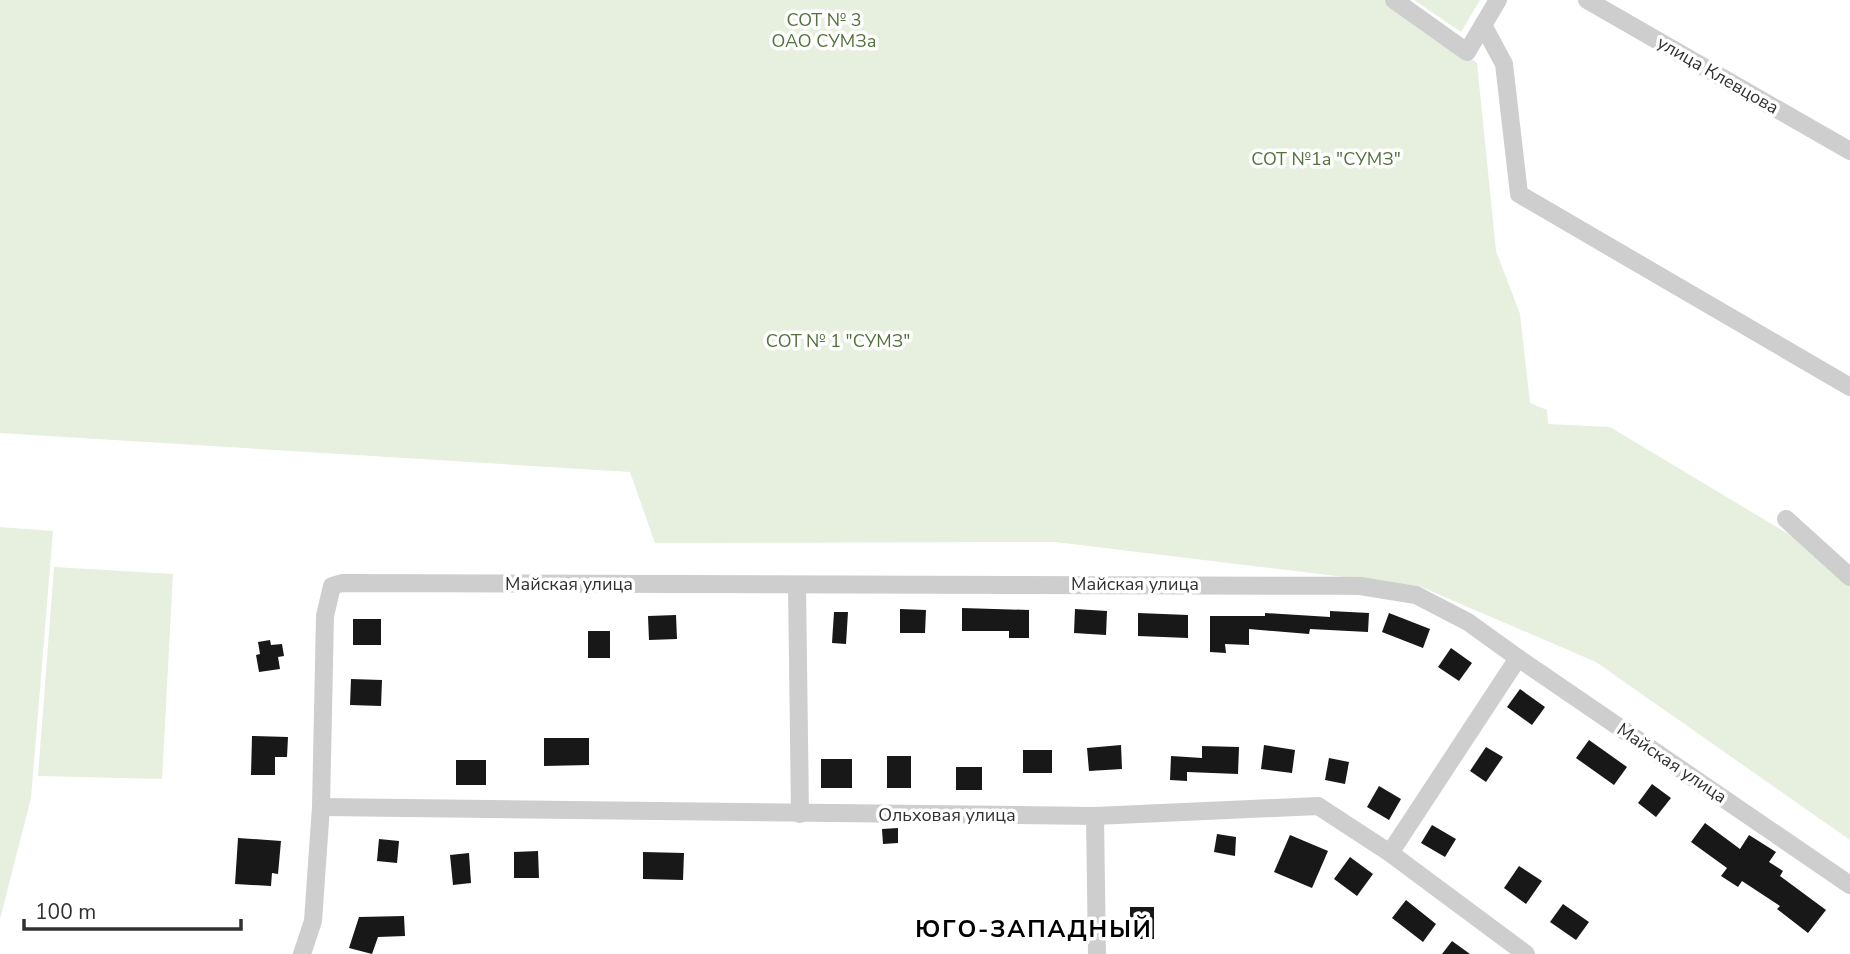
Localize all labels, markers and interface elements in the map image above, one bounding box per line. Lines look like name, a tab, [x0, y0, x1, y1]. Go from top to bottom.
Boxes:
park label: СОТ № 3 ОАО СУМЗа	[772, 8, 876, 53]
street label: улица Клевцова	[1653, 30, 1783, 120]
park label: СОТ №1а "СУМЗ"	[1251, 147, 1401, 171]
park label: СОТ № 1 "СУМЗ"	[766, 329, 910, 353]
street label: Майская улица	[505, 572, 633, 596]
street label: Майская улица	[1071, 572, 1199, 596]
street label: Майская улица	[1612, 717, 1732, 809]
street label: Ольховая улица	[878, 803, 1016, 827]
scale bar	[24, 888, 242, 932]
text: 100 m	[35, 898, 96, 926]
district label: ЮГО-ЗАПАДНЫЙ	[915, 913, 1153, 945]

